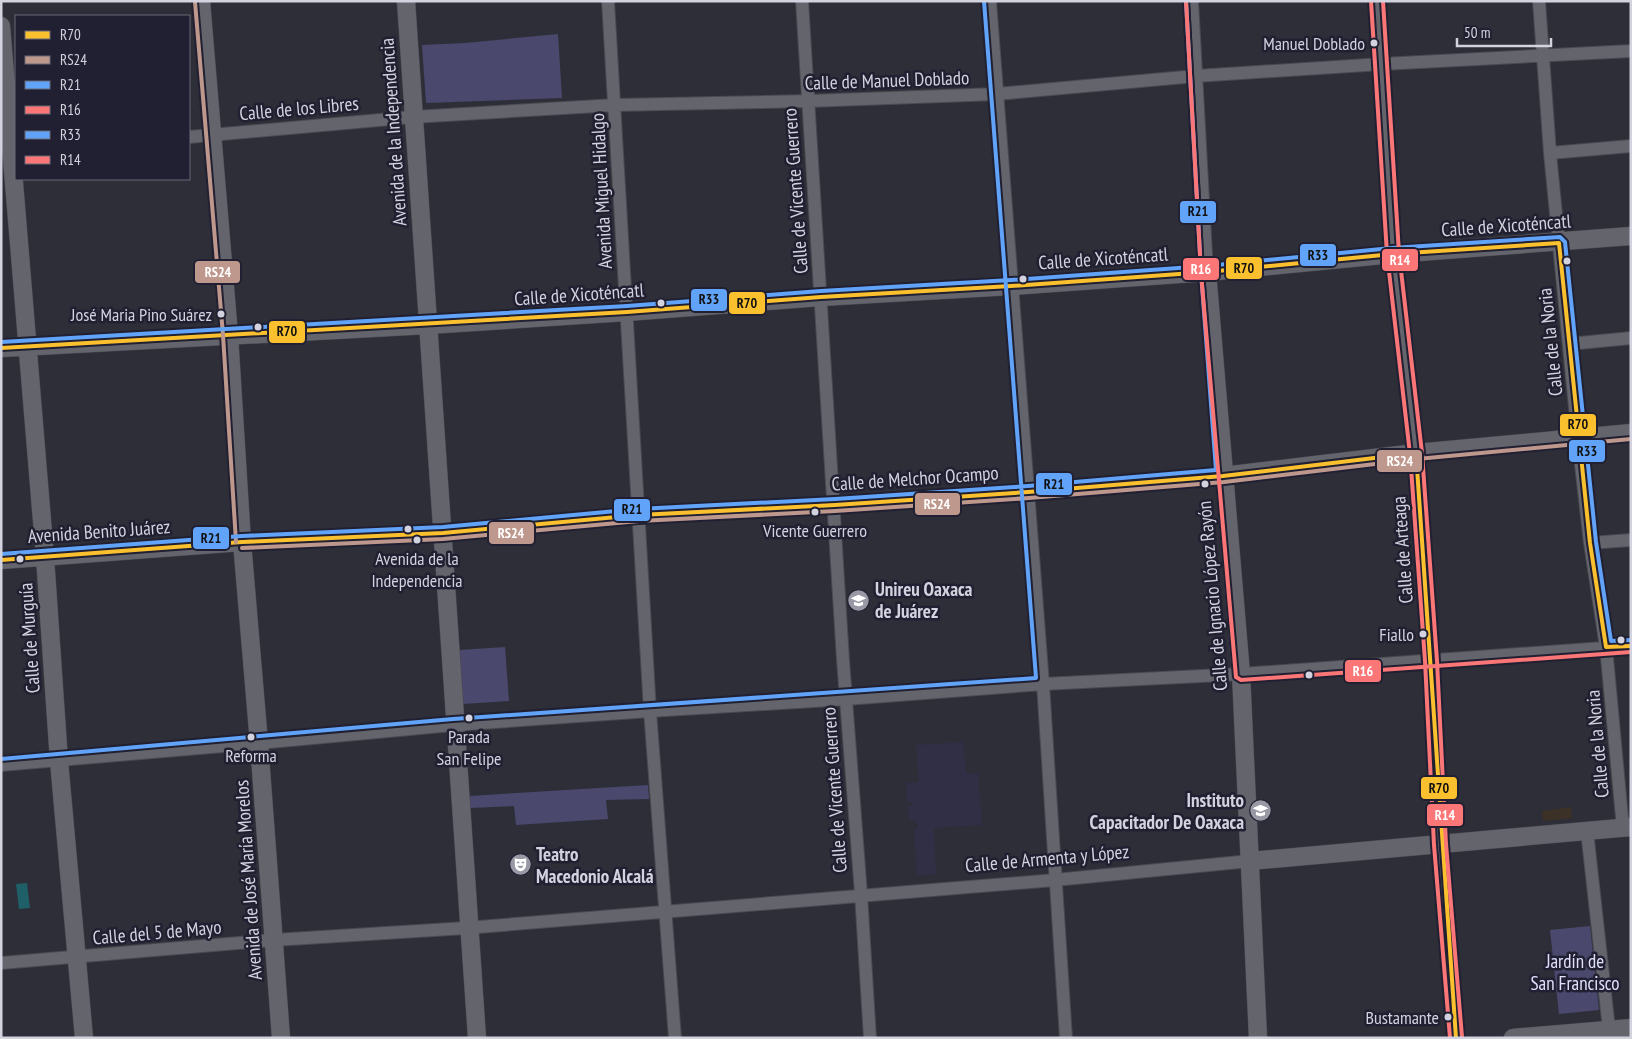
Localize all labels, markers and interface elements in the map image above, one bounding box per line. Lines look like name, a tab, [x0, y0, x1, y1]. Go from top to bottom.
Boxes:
legend	[15, 15, 190, 180]
scale bar	[1457, 15, 1551, 47]
text: 50 m	[1464, 23, 1490, 42]
text: R70	[60, 25, 81, 44]
place label: Manuel Doblado	[1263, 32, 1365, 55]
street label: Avenida de la Independencia	[374, 37, 412, 227]
marker: Manuel Doblado	[1369, 38, 1379, 48]
text: RS24	[60, 50, 87, 69]
street label: Calle de Manuel Doblado	[804, 65, 970, 95]
text: R21	[60, 75, 81, 94]
street label: Calle de los Libres	[238, 91, 360, 125]
text: R16	[60, 100, 81, 119]
street label: Calle de Vicente Guerrero	[777, 107, 813, 275]
street label: Avenida Miguel Hidalgo	[585, 113, 617, 269]
text: R33	[60, 125, 81, 144]
text: R14	[60, 150, 81, 169]
line badge: R21	[1179, 200, 1217, 224]
text: R21	[1188, 202, 1208, 220]
street label: Calle de Xicoténcatl	[1440, 208, 1572, 242]
street label: Calle de Xicoténcatl	[1037, 241, 1169, 275]
line badge: R33	[1299, 243, 1337, 267]
text: R33	[1308, 246, 1328, 264]
line badge: R14	[1381, 248, 1419, 272]
text: R14	[1390, 251, 1411, 269]
line badge: R70	[1225, 256, 1263, 280]
unlabelled marker	[1562, 256, 1572, 266]
line badge: R16	[1182, 257, 1220, 281]
text: R70	[1234, 259, 1255, 277]
line badge: RS24	[194, 260, 241, 284]
text: R16	[1191, 260, 1212, 278]
text: RS24	[205, 263, 232, 281]
unlabelled marker	[1018, 274, 1028, 284]
street label: Calle de Xicoténcatl	[513, 277, 645, 311]
street label: Calle de la Noria	[1532, 287, 1568, 397]
line badge: R33	[690, 288, 728, 312]
text: R33	[699, 290, 719, 308]
line badge: R70	[728, 291, 766, 315]
text: R70	[737, 294, 758, 312]
unlabelled marker	[656, 298, 666, 308]
place label: José Maria Pino Suárez	[70, 303, 212, 326]
marker: José Maria Pino Suárez	[216, 309, 226, 319]
line badge: R70	[268, 320, 306, 344]
unlabelled marker	[253, 322, 263, 332]
text: R70	[277, 322, 298, 340]
line badge: R70	[1559, 413, 1597, 437]
text: R70	[1568, 415, 1589, 433]
line badge: R33	[1568, 439, 1606, 463]
text: R33	[1577, 442, 1597, 460]
line badge: RS24	[1376, 449, 1423, 473]
text: RS24	[1387, 452, 1414, 470]
street label: Calle de Melchor Ocampo	[831, 460, 999, 496]
line badge: R21	[1035, 472, 1073, 496]
text: R21	[1044, 475, 1064, 493]
unlabelled marker	[1200, 479, 1210, 489]
line badge: RS24	[914, 492, 961, 516]
text: RS24	[924, 495, 951, 513]
street label: Calle de Arteaga	[1386, 496, 1418, 604]
line badge: R21	[613, 498, 651, 522]
text: R21	[622, 500, 642, 518]
street label: Calle de Ignacio López Rayón	[1192, 500, 1232, 692]
marker: Vicente Guerrero	[810, 507, 820, 517]
street label: Avenida Benito Juárez	[27, 514, 171, 548]
place label: Vicente Guerrero	[762, 519, 867, 542]
line badge: RS24	[488, 521, 535, 545]
unlabelled marker	[403, 524, 413, 534]
text: RS24	[498, 524, 525, 542]
line badge: R21	[192, 526, 230, 550]
text: R21	[201, 529, 221, 547]
marker: Avenida de la Independencia	[412, 535, 422, 545]
place label: Avenida de la Independencia	[371, 547, 463, 592]
unlabelled marker	[15, 554, 25, 564]
place label: Unireu Oaxaca de Juárez	[875, 577, 973, 623]
street label: Calle de Murguía	[13, 582, 45, 694]
school or university icon: Unireu Oaxaca de Juárez	[847, 588, 871, 612]
place label: Fiallo	[1379, 623, 1414, 646]
marker: Fiallo	[1418, 629, 1428, 639]
unlabelled marker	[1616, 635, 1626, 645]
line badge: R16	[1344, 659, 1382, 683]
text: R16	[1353, 662, 1374, 680]
unlabelled marker	[1304, 670, 1314, 680]
street label: Calle de la Noria	[1580, 689, 1614, 799]
street label: Calle de Vicente Guerrero	[816, 706, 852, 874]
marker: Parada San Felipe	[464, 713, 474, 723]
place label: Parada San Felipe	[437, 725, 501, 770]
marker: Reforma	[246, 732, 256, 742]
place label: Reforma	[225, 744, 277, 767]
line badge: R70	[1420, 776, 1458, 800]
street label: Avenida de José María Morelos	[229, 779, 267, 981]
text: R70	[1429, 779, 1450, 797]
place label: Instituto Capacitador De Oaxaca	[1090, 788, 1244, 834]
school or university icon: Instituto Capacitador De Oaxaca	[1248, 799, 1272, 823]
line badge: R14	[1426, 803, 1464, 827]
text: R14	[1435, 806, 1456, 824]
street label: Calle de Armenta y López	[964, 839, 1130, 877]
place label: Teatro Macedonio Alcalá	[536, 842, 654, 888]
theatre icon: Teatro Macedonio Alcalá	[508, 853, 532, 877]
street label: Calle del 5 de Mayo	[92, 914, 222, 950]
park label: Jardín de San Francisco	[1530, 949, 1620, 995]
place label: Bustamante	[1365, 1006, 1439, 1029]
marker: Bustamante	[1443, 1012, 1453, 1022]

